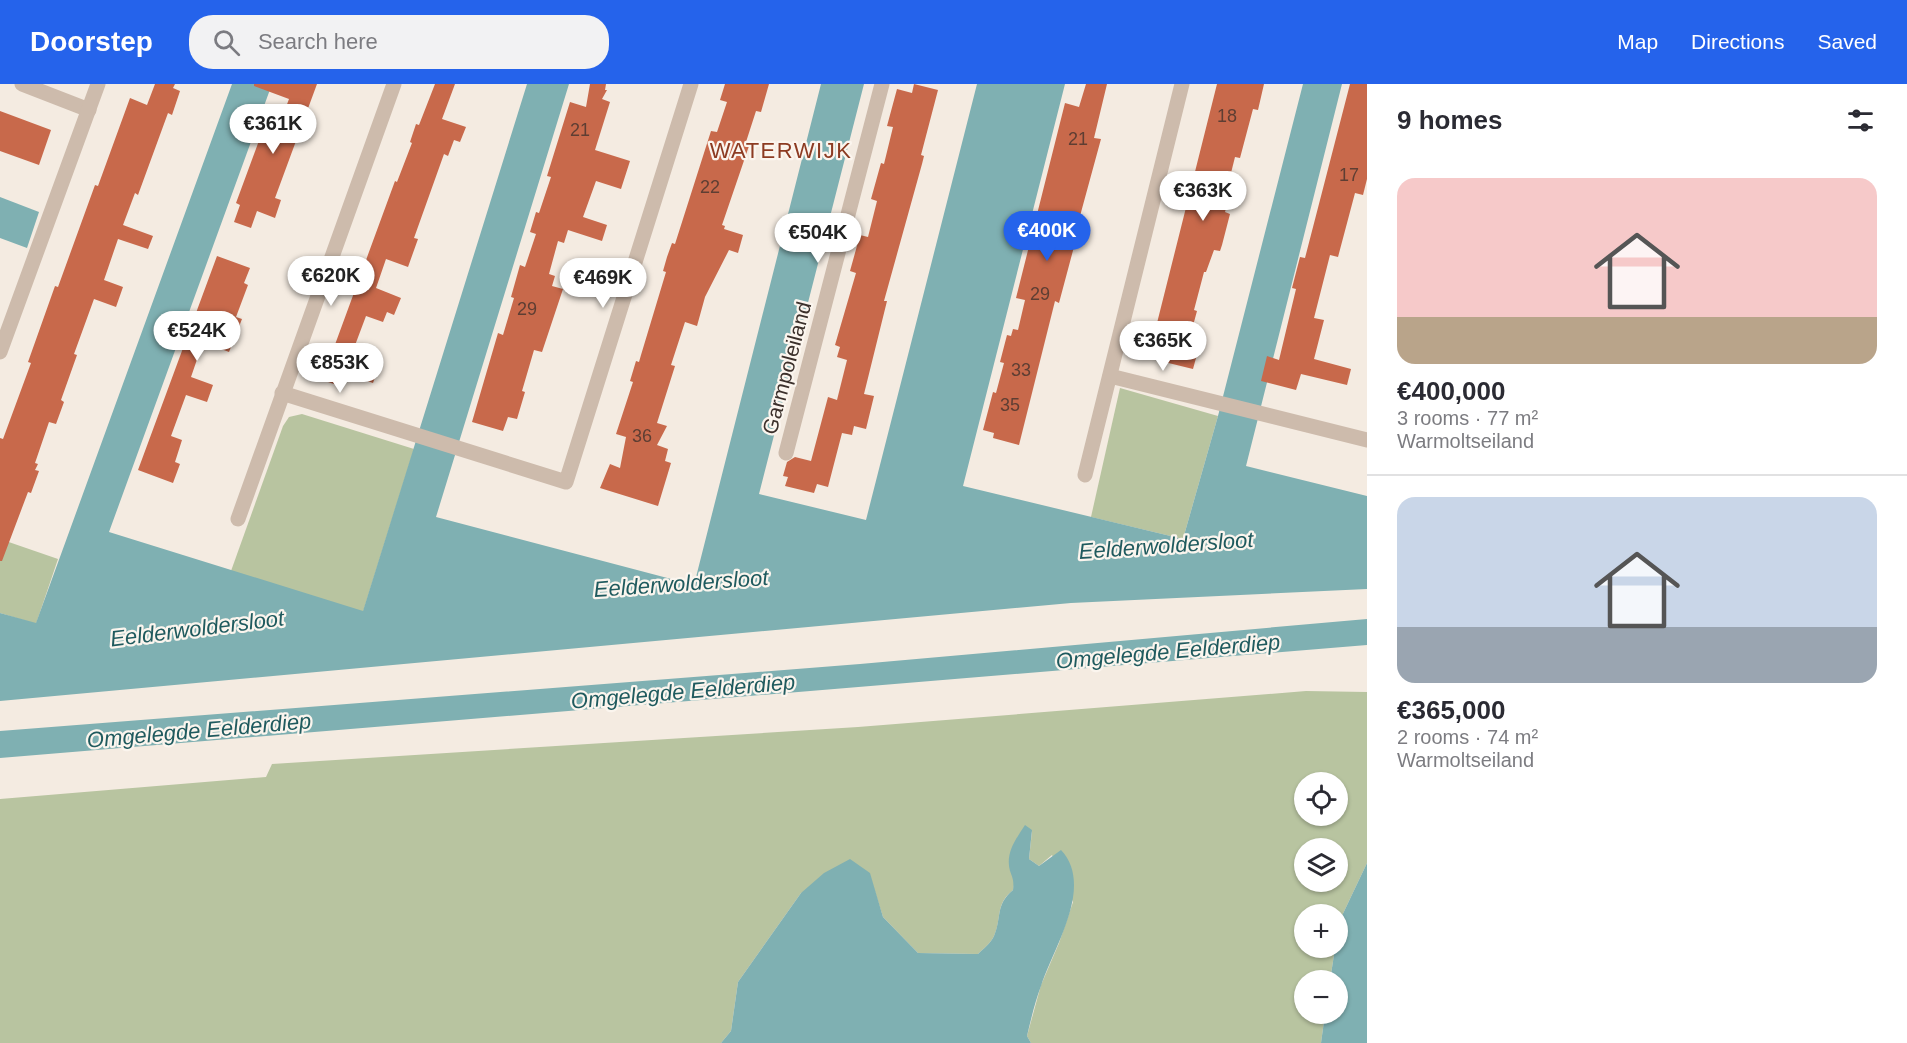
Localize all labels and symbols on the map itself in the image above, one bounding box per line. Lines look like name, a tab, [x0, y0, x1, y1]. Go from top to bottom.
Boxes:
pin: €361K	[231, 104, 315, 155]
house number: 18	[1217, 106, 1237, 126]
house number: 21	[570, 120, 590, 140]
house number: 21	[1068, 129, 1088, 149]
district label: WATERWIJK	[710, 138, 852, 163]
house number: 17	[1339, 165, 1359, 185]
pin: €363K	[1161, 171, 1245, 222]
house number: 22	[700, 177, 720, 197]
pin: €400K	[1005, 211, 1089, 262]
pin: €504K	[776, 213, 860, 264]
pin: €620K	[289, 256, 373, 307]
pin: €469K	[561, 258, 645, 309]
house number: 29	[1030, 284, 1050, 304]
house number: 29	[517, 299, 537, 319]
street label: Garmpoleiland	[758, 299, 815, 437]
pin: €524K	[155, 311, 239, 362]
pin: €365K	[1121, 321, 1205, 372]
pin: €853K	[298, 343, 382, 394]
house number: 33	[1011, 360, 1031, 380]
house number: 35	[1000, 395, 1020, 415]
house number: 36	[632, 426, 652, 446]
water label: Eelderwoldersloot	[1078, 527, 1255, 564]
water label: Eelderwoldersloot	[593, 565, 770, 602]
water label: Eelderwoldersloot	[109, 605, 286, 652]
water label: Omgelegde Eelderdiep	[1055, 629, 1281, 674]
water label: Omgelegde Eelderdiep	[570, 669, 796, 714]
water label: Omgelegde Eelderdiep	[86, 708, 312, 753]

